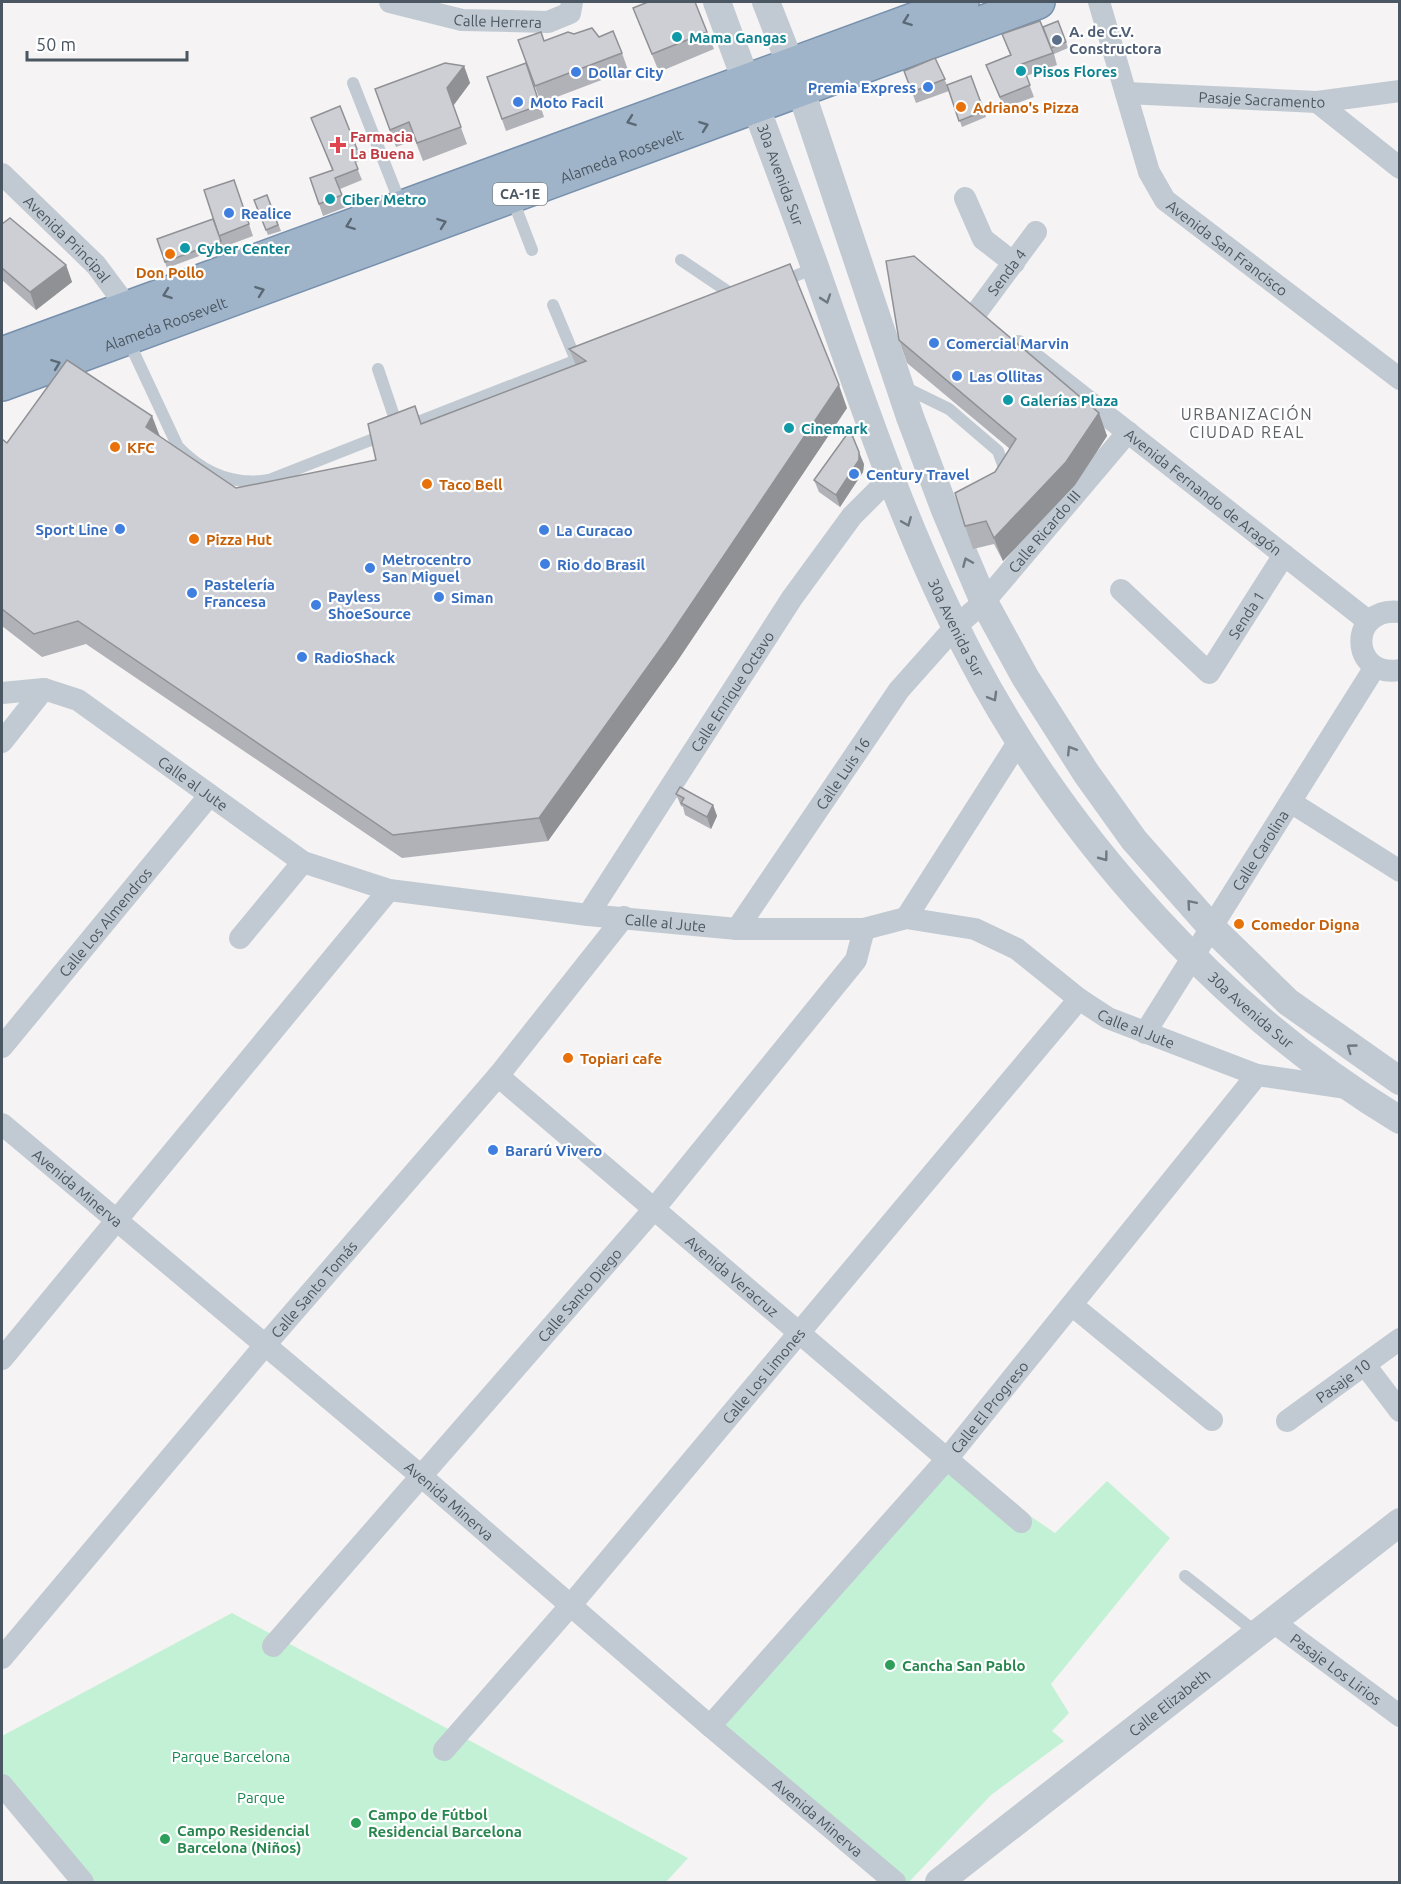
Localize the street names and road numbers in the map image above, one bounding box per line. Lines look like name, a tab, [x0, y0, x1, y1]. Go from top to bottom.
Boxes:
street label: Calle Herrera	[452, 10, 542, 30]
street label: Pasaje Sacramento	[1198, 88, 1326, 111]
street label: 30a Avenida Sur	[754, 121, 808, 228]
street label: Alameda Roosevelt	[557, 125, 685, 186]
road number: CA-1E	[493, 183, 547, 205]
street label: Avenida Principal	[21, 192, 114, 285]
street label: Avenida San Francisco	[1164, 196, 1291, 299]
street label: Senda 4	[984, 246, 1029, 298]
street label: Alameda Roosevelt	[101, 293, 229, 354]
street label: Avenida Fernando de Aragón	[1122, 425, 1285, 559]
street label: Calle Ricardo III	[1004, 487, 1083, 576]
street label: 30a Avenida Sur	[925, 576, 988, 680]
street label: Senda 1	[1225, 588, 1267, 642]
street label: Calle Enrique Octavo	[687, 628, 777, 755]
street label: Calle Luis 16	[812, 734, 873, 813]
street label: Calle al Jute	[155, 752, 231, 814]
street label: Calle Carolina	[1228, 807, 1292, 894]
street label: Calle Los Almendros	[55, 864, 155, 980]
street label: Calle al Jute	[624, 910, 707, 935]
street label: 30a Avenida Sur	[1205, 968, 1297, 1052]
street label: Calle al Jute	[1094, 1005, 1177, 1051]
street label: Avenida Minerva	[29, 1145, 126, 1230]
street label: Avenida Veracruz	[683, 1232, 782, 1320]
street label: Calle Santo Tomás	[267, 1237, 360, 1341]
street label: Calle Santo Diego	[534, 1244, 625, 1345]
street label: Calle Los Limones	[718, 1324, 808, 1427]
street label: Pasaje 10	[1312, 1355, 1373, 1406]
street label: Calle El Progreso	[947, 1357, 1031, 1456]
street label: Avenida Minerva	[402, 1458, 497, 1544]
street label: Pasaje Los Lirios	[1288, 1630, 1385, 1708]
street label: Calle Elizabeth	[1125, 1665, 1213, 1739]
street label: Avenida Minerva	[770, 1775, 867, 1860]

